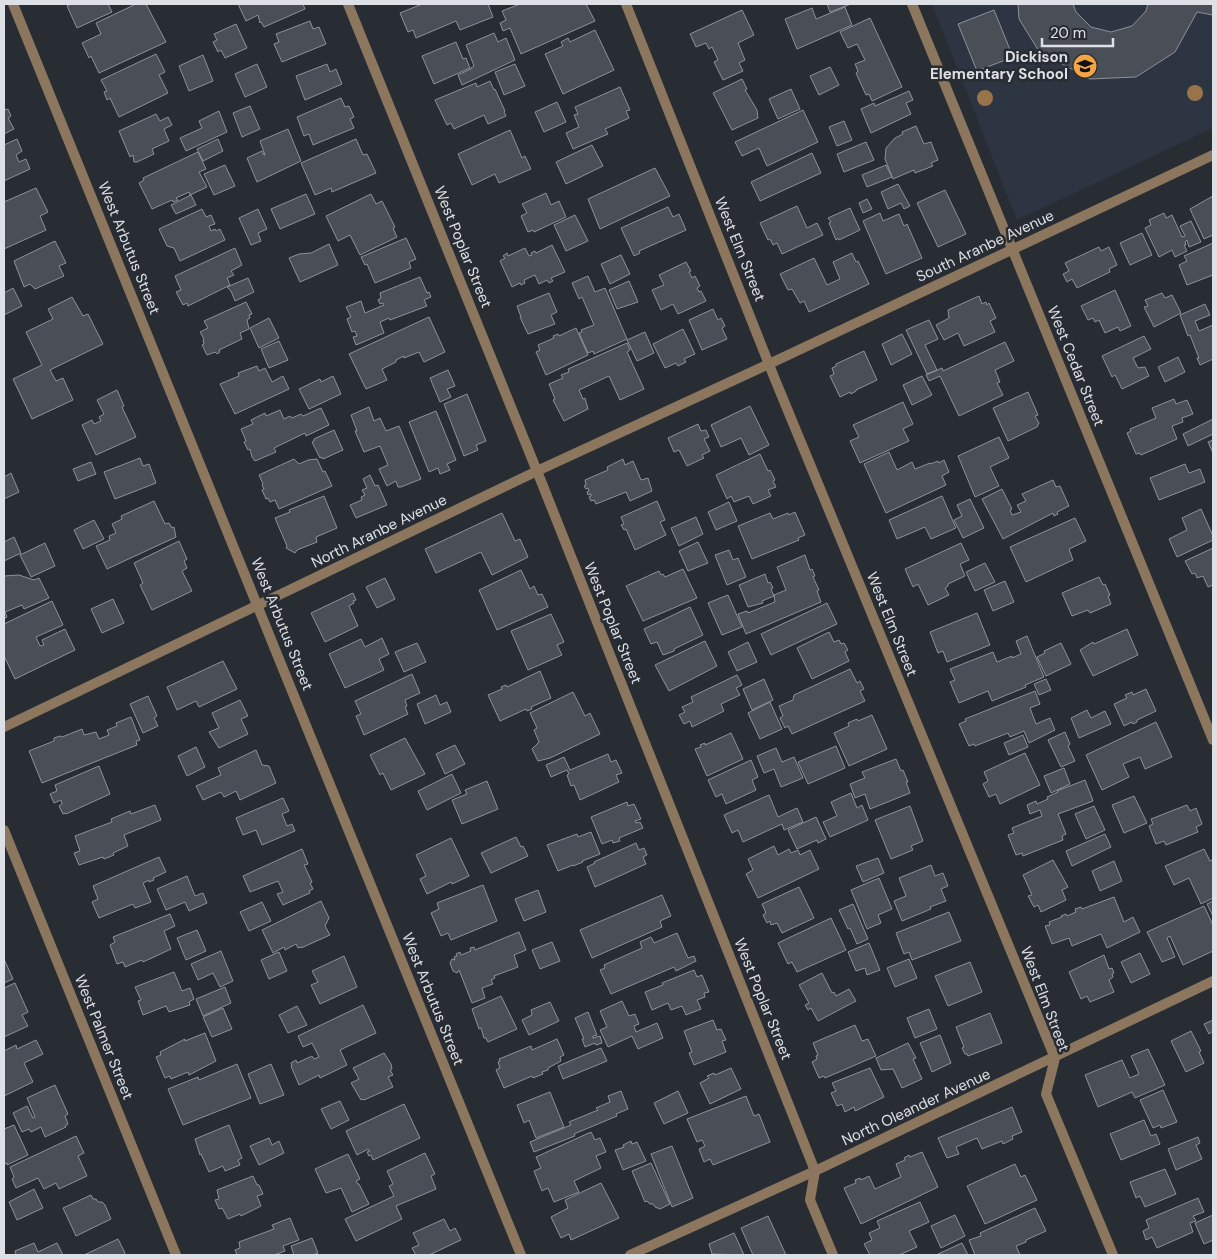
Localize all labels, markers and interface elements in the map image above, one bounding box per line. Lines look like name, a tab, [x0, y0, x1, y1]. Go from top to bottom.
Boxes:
scale bar	[1042, 15, 1113, 47]
text: 20 m	[1050, 23, 1086, 43]
place label: Dickison Elementary School	[930, 47, 1068, 84]
school or university icon: Dickison Elementary School	[1072, 53, 1098, 79]
street label: West Arbutus Street	[93, 179, 165, 317]
street label: West Poplar Street	[429, 183, 497, 311]
street label: West Elm Street	[710, 194, 770, 304]
street label: South Aranbe Avenue	[913, 205, 1057, 287]
street label: West Cedar Street	[1043, 303, 1109, 429]
street label: North Aranbe Avenue	[308, 489, 450, 573]
street label: West Arbutus Street	[246, 555, 318, 693]
street label: West Poplar Street	[579, 559, 647, 687]
street label: West Elm Street	[862, 569, 922, 679]
street label: West Arbutus Street	[397, 930, 469, 1068]
street label: West Poplar Street	[729, 935, 797, 1063]
street label: West Elm Street	[1016, 944, 1074, 1055]
street label: West Palmer Street	[70, 972, 138, 1103]
street label: North Oleander Avenue	[838, 1064, 994, 1150]

